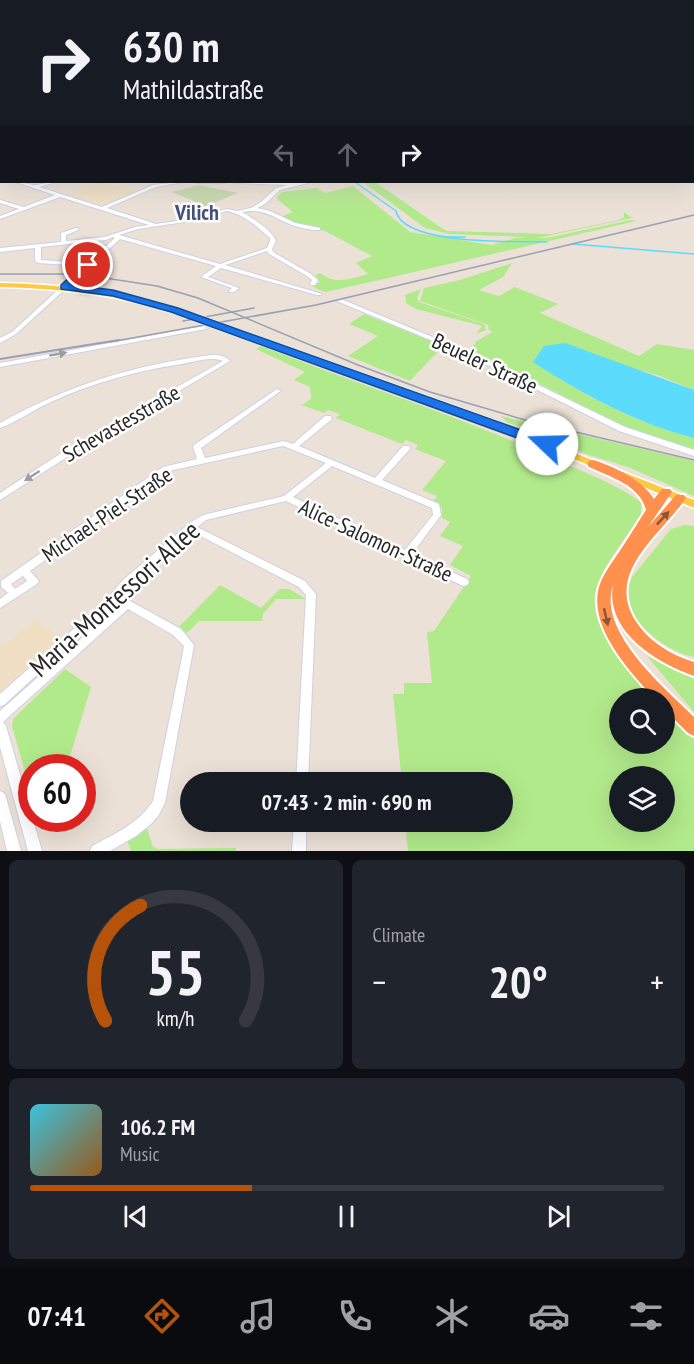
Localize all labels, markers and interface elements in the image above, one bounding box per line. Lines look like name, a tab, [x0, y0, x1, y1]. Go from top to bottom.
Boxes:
text: 630 m	[123, 19, 220, 74]
icon: right	[24, 24, 102, 102]
text: Mathildastraße	[123, 72, 264, 106]
icon: left	[268, 138, 301, 171]
icon: ahead	[331, 138, 364, 171]
icon: right	[394, 138, 427, 171]
district label: Vilich	[174, 198, 219, 226]
pin	[62, 239, 113, 290]
icon: arrive	[71, 248, 104, 281]
street label: Beueler Straße	[428, 326, 542, 400]
one-way arrow	[48, 350, 67, 359]
street label: Schevastesstraße	[57, 378, 185, 468]
position arrow	[515, 412, 579, 476]
street label: Michael-Piel-Straße	[37, 460, 177, 568]
one-way arrow	[24, 470, 40, 481]
street label: Alice-Salomon-Straße	[295, 492, 457, 588]
one-way arrow	[656, 511, 669, 526]
street label: Maria-Montessori-Allee	[22, 513, 206, 684]
one-way arrow	[602, 608, 612, 626]
map controls	[609, 688, 675, 832]
button: search	[609, 688, 675, 754]
speed limit sign: 60	[18, 754, 96, 832]
button: layers	[609, 766, 675, 832]
text: 07:43 · 2 min · 690 m	[261, 788, 432, 816]
text: Climate	[373, 922, 425, 948]
text: 55	[146, 931, 206, 1012]
text: 20°	[489, 952, 548, 1010]
text: −	[373, 960, 386, 1003]
text: +	[650, 960, 664, 1003]
text: km/h	[157, 1005, 195, 1033]
text: 106.2 FM	[120, 1113, 195, 1141]
text: Music	[120, 1141, 160, 1167]
icon: previous	[119, 1200, 152, 1233]
icon: pause	[330, 1200, 363, 1233]
icon: next	[542, 1200, 575, 1233]
icon: directions	[141, 1295, 183, 1337]
icon: music	[237, 1295, 279, 1337]
icon: phone	[334, 1295, 376, 1337]
icon: climate	[431, 1295, 473, 1337]
icon: car	[528, 1295, 570, 1337]
icon: filters	[625, 1295, 667, 1337]
text: 07:41	[27, 1299, 86, 1333]

